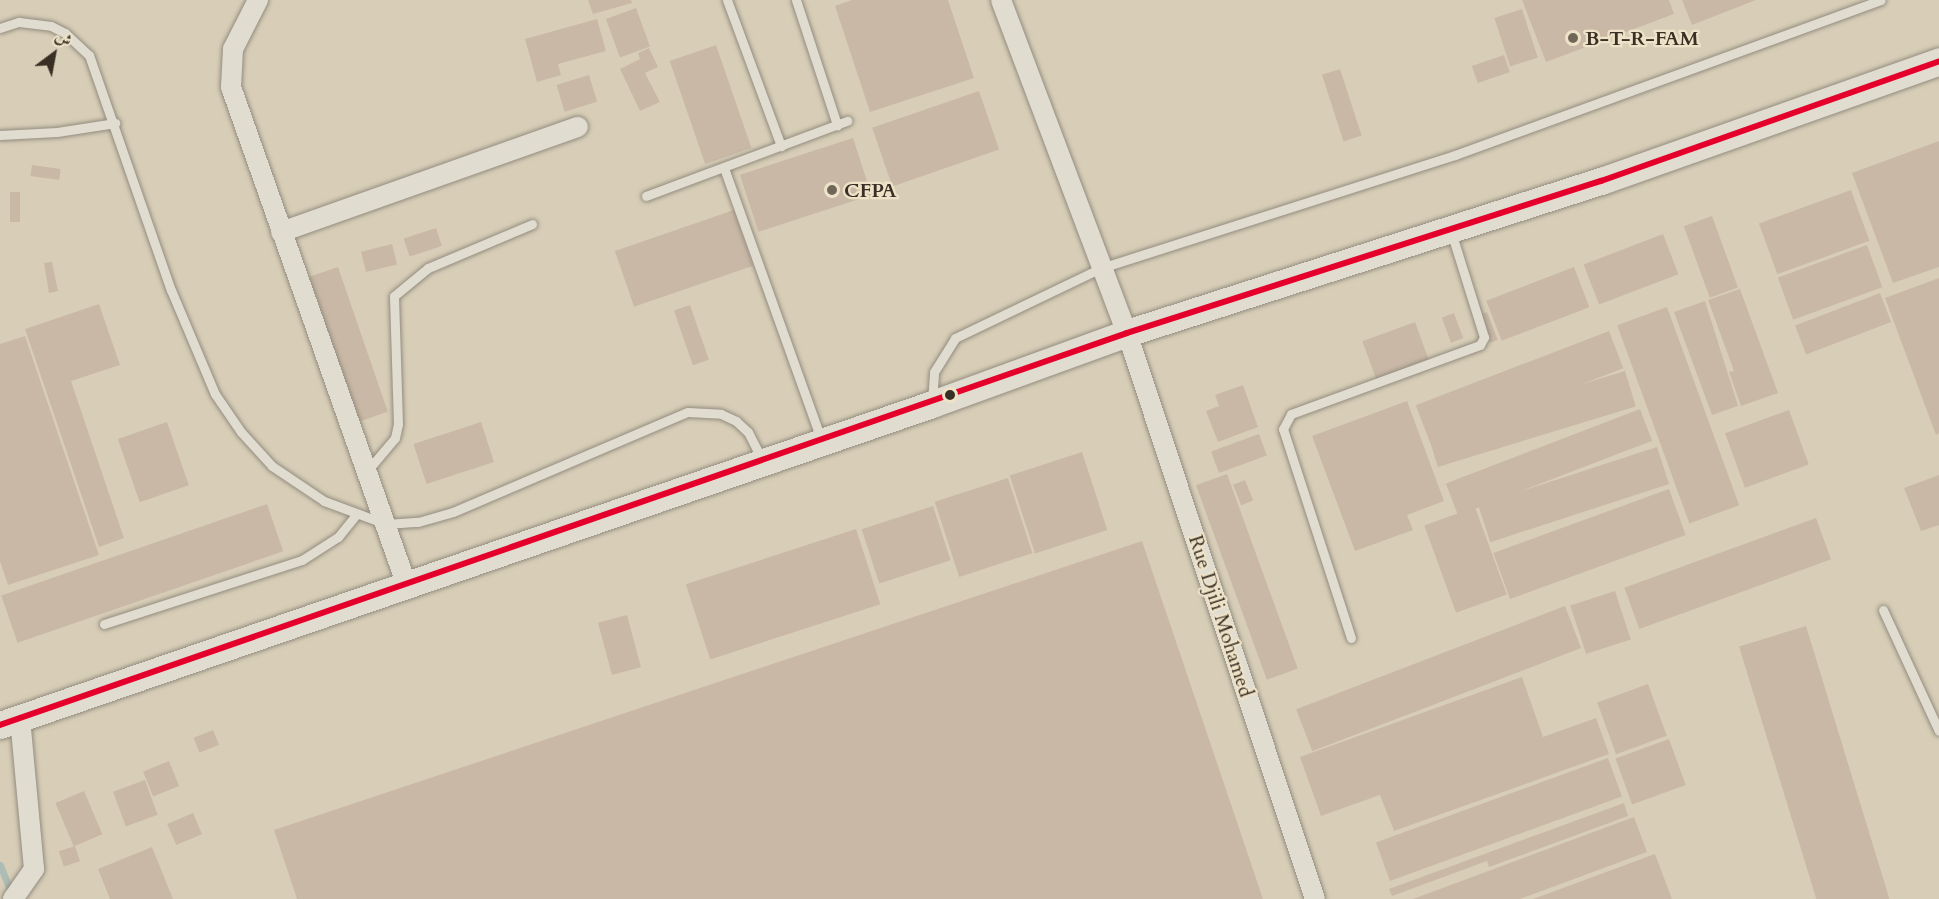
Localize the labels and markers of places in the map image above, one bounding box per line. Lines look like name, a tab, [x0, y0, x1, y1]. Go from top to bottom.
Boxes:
place label: B-T-R-FAM	[1585, 26, 1699, 50]
marker: B-T-R-FAM	[1566, 31, 1580, 45]
place label: CFPA	[844, 178, 896, 202]
marker: CFPA	[825, 183, 839, 197]
unlabelled marker	[944, 389, 956, 401]

